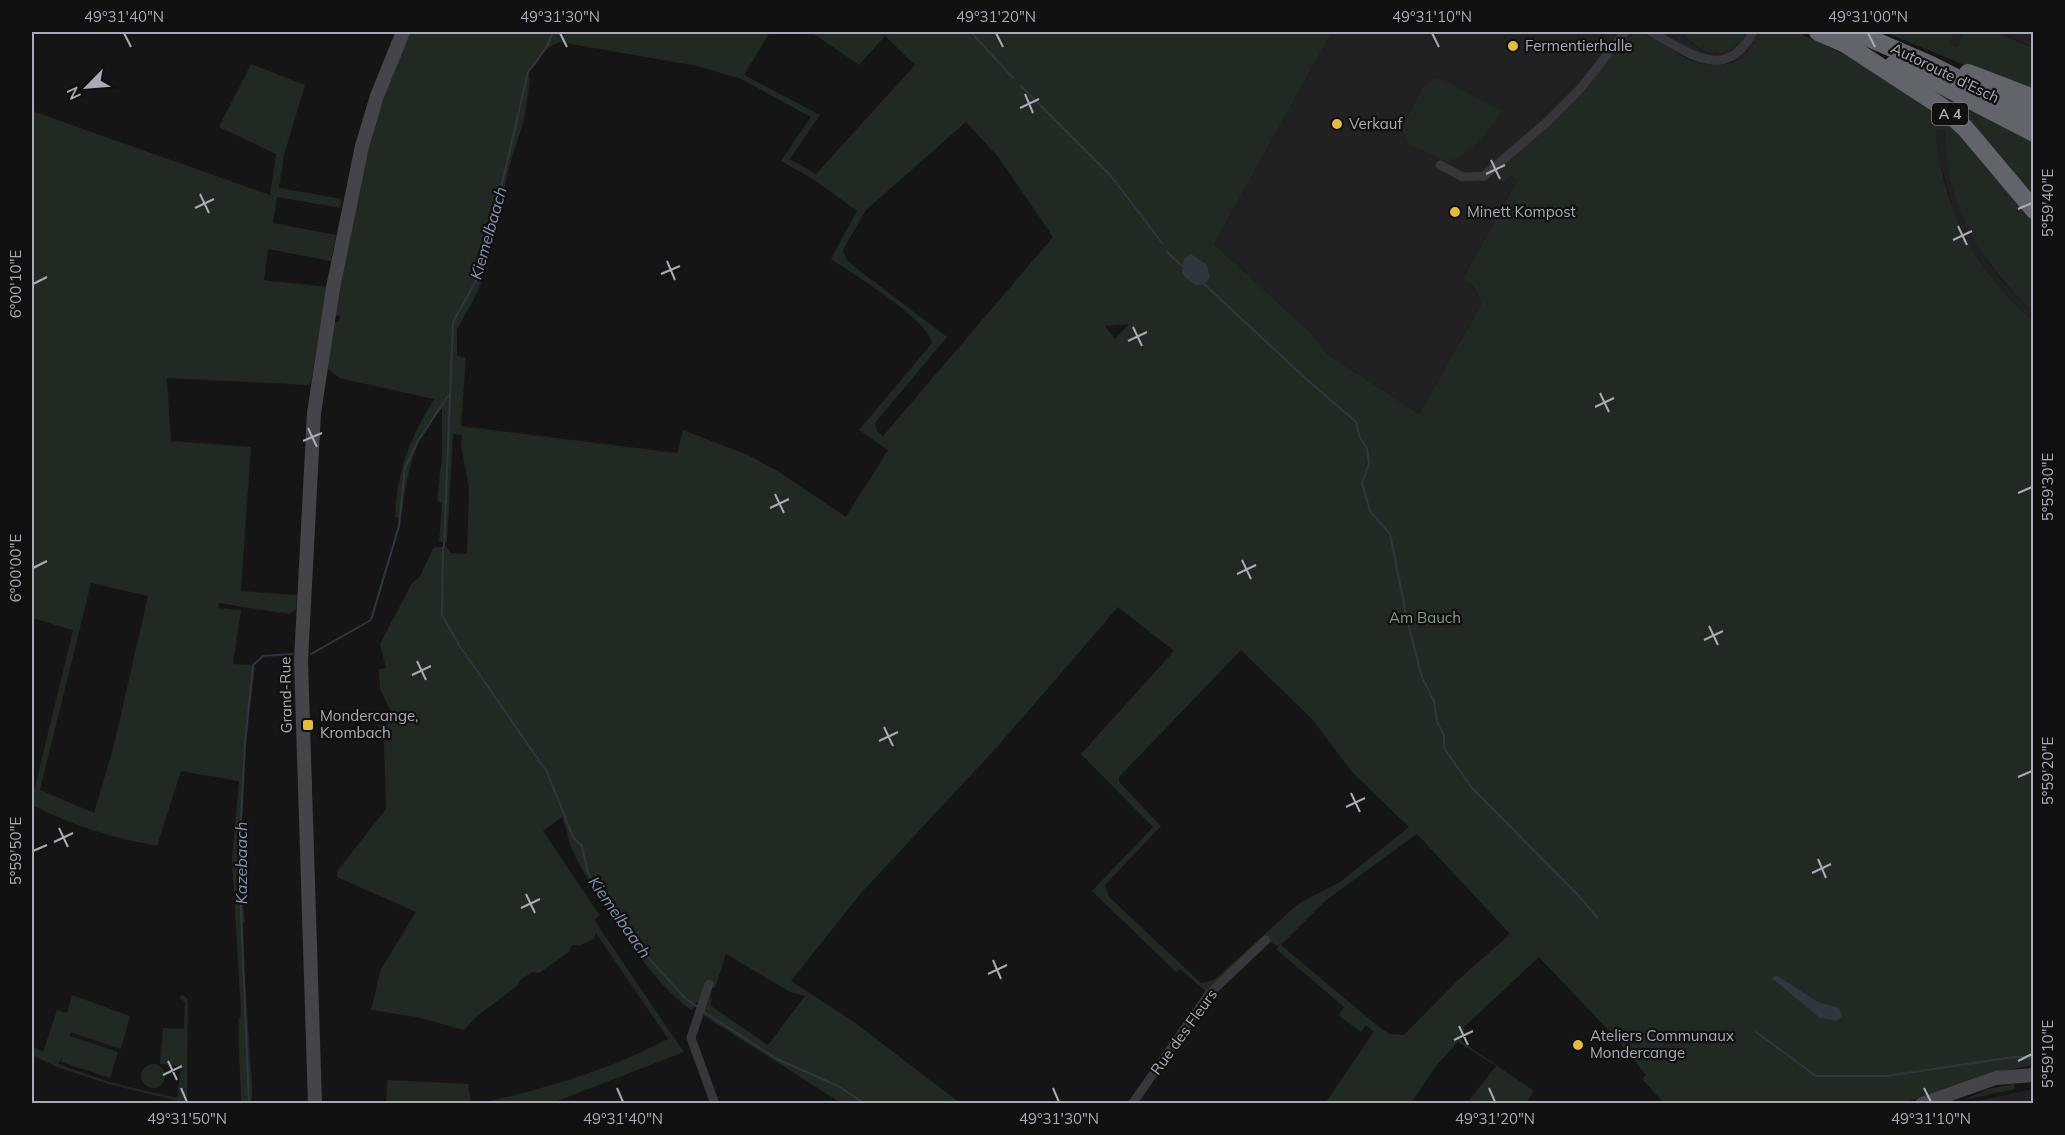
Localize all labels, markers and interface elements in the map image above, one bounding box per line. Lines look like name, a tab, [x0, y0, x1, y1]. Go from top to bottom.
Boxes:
text: 49°31'40"N	[84, 7, 164, 26]
text: 49°31'30"N	[520, 7, 600, 26]
text: 49°31'20"N	[956, 7, 1036, 26]
text: 49°31'10"N	[1392, 7, 1472, 26]
text: 49°31'00"N	[1828, 7, 1908, 26]
place label: Fermentierhalle	[1525, 36, 1632, 55]
street label: Autoroute d'Esch	[1888, 38, 2002, 107]
marker: Fermentierhalle	[1506, 39, 1520, 53]
north arrow	[57, 57, 117, 117]
text: N	[62, 84, 85, 103]
road number: A 4	[1932, 103, 1968, 125]
place label: Verkauf	[1349, 114, 1403, 133]
marker: Verkauf	[1330, 117, 1344, 131]
text: 5°59'40"E	[2038, 169, 2057, 237]
water label: Kiemelbaach	[465, 184, 511, 282]
place label: Minett Kompost	[1467, 202, 1576, 221]
marker: Minett Kompost	[1448, 205, 1462, 219]
text: 6°00'10"E	[6, 250, 25, 318]
text: 5°59'30"E	[2038, 453, 2057, 521]
text: 6°00'00"E	[6, 534, 25, 602]
park label: Am Bauch	[1389, 608, 1461, 627]
street label: Grand-Rue	[275, 656, 296, 734]
place label: Mondercange, Krombach	[320, 706, 419, 742]
marker: Mondercange, Krombach	[301, 718, 315, 732]
text: 5°59'20"E	[2038, 737, 2057, 805]
text: 5°59'50"E	[6, 817, 25, 885]
water label: Kazebaach	[231, 822, 251, 904]
water label: Kiemelbaach	[584, 872, 656, 962]
street label: Rue des Fleurs	[1146, 985, 1221, 1078]
text: 5°59'10"E	[2038, 1020, 2057, 1088]
place label: Ateliers Communaux Mondercange	[1590, 1026, 1734, 1062]
marker: Ateliers Communaux Mondercange	[1571, 1038, 1585, 1052]
text: 49°31'50"N	[147, 1109, 227, 1128]
text: 49°31'40"N	[583, 1109, 663, 1128]
text: 49°31'30"N	[1019, 1109, 1099, 1128]
text: 49°31'20"N	[1455, 1109, 1535, 1128]
text: 49°31'10"N	[1891, 1109, 1971, 1128]

